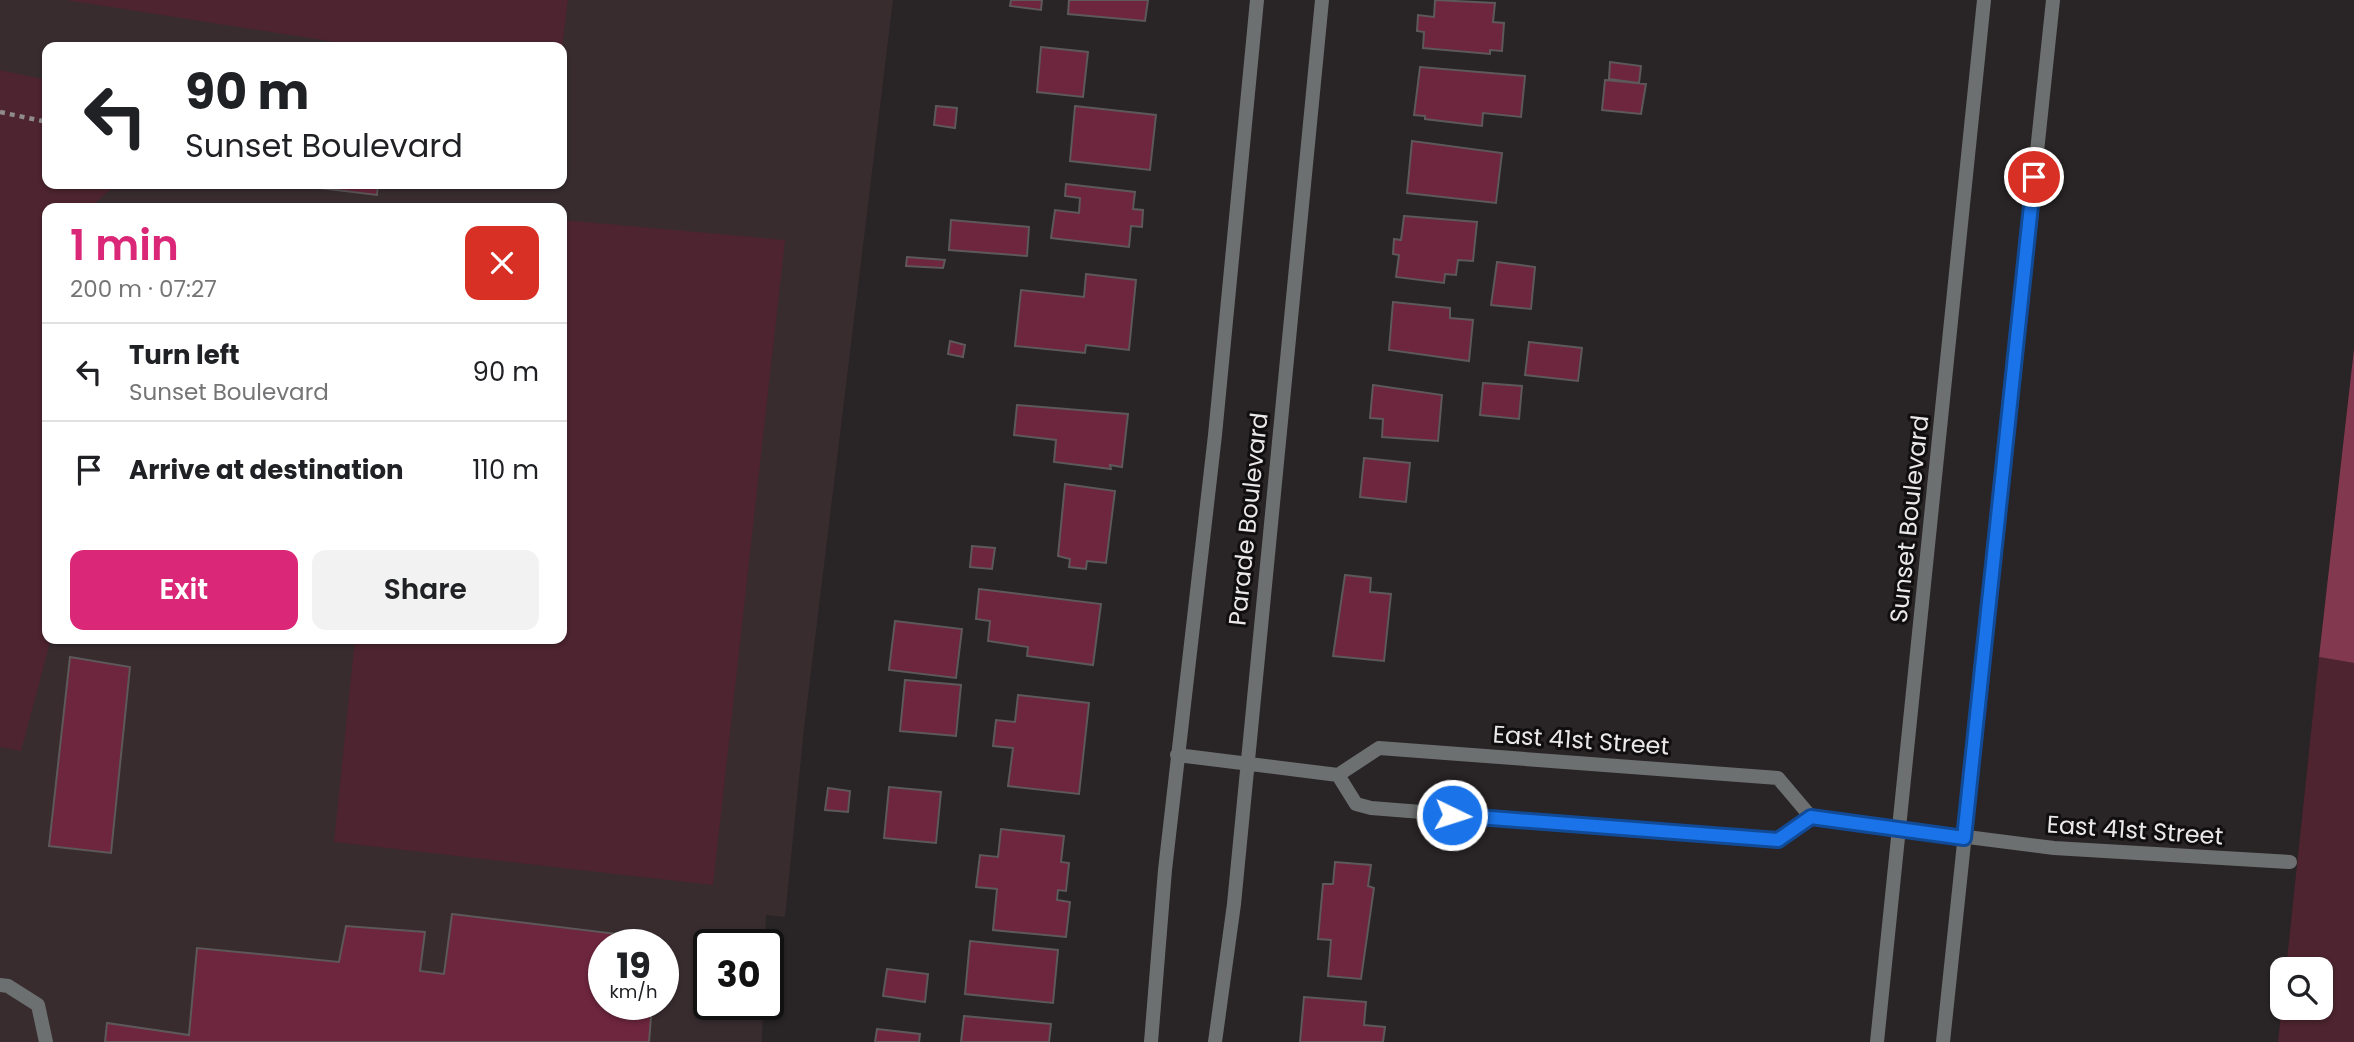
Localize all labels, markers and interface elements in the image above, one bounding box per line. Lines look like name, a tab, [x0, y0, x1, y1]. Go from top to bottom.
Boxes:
text: 90 m	[185, 58, 309, 126]
icon: left	[70, 70, 161, 161]
text: Sunset Boulevard	[185, 123, 463, 168]
pin	[2004, 147, 2064, 207]
icon: arrive	[2015, 158, 2053, 196]
text: 1 min	[70, 216, 179, 275]
button: close	[465, 226, 539, 300]
text: 200 m · 07:27	[70, 273, 217, 305]
text: Turn left	[129, 337, 240, 373]
icon: left	[70, 353, 108, 391]
text: 90 m	[473, 354, 539, 390]
text: Sunset Boulevard	[129, 376, 329, 408]
street label: Parade Boulevard	[1220, 411, 1276, 627]
street label: Sunset Boulevard	[1882, 414, 1936, 624]
icon: arrive	[70, 451, 108, 489]
text: Arrive at destination	[129, 452, 404, 488]
text: 110 m	[472, 452, 539, 488]
button: Exit	[70, 550, 298, 630]
button: Share	[312, 550, 539, 630]
street label: East 41st Street	[1492, 717, 1670, 763]
position arrow	[1415, 778, 1489, 852]
street label: East 41st Street	[2046, 807, 2224, 853]
speed limit sign: 30	[693, 929, 784, 1020]
text: 19	[616, 941, 651, 990]
map controls	[2270, 957, 2333, 1020]
button: search	[2270, 957, 2333, 1020]
text: km/h	[610, 979, 657, 1004]

